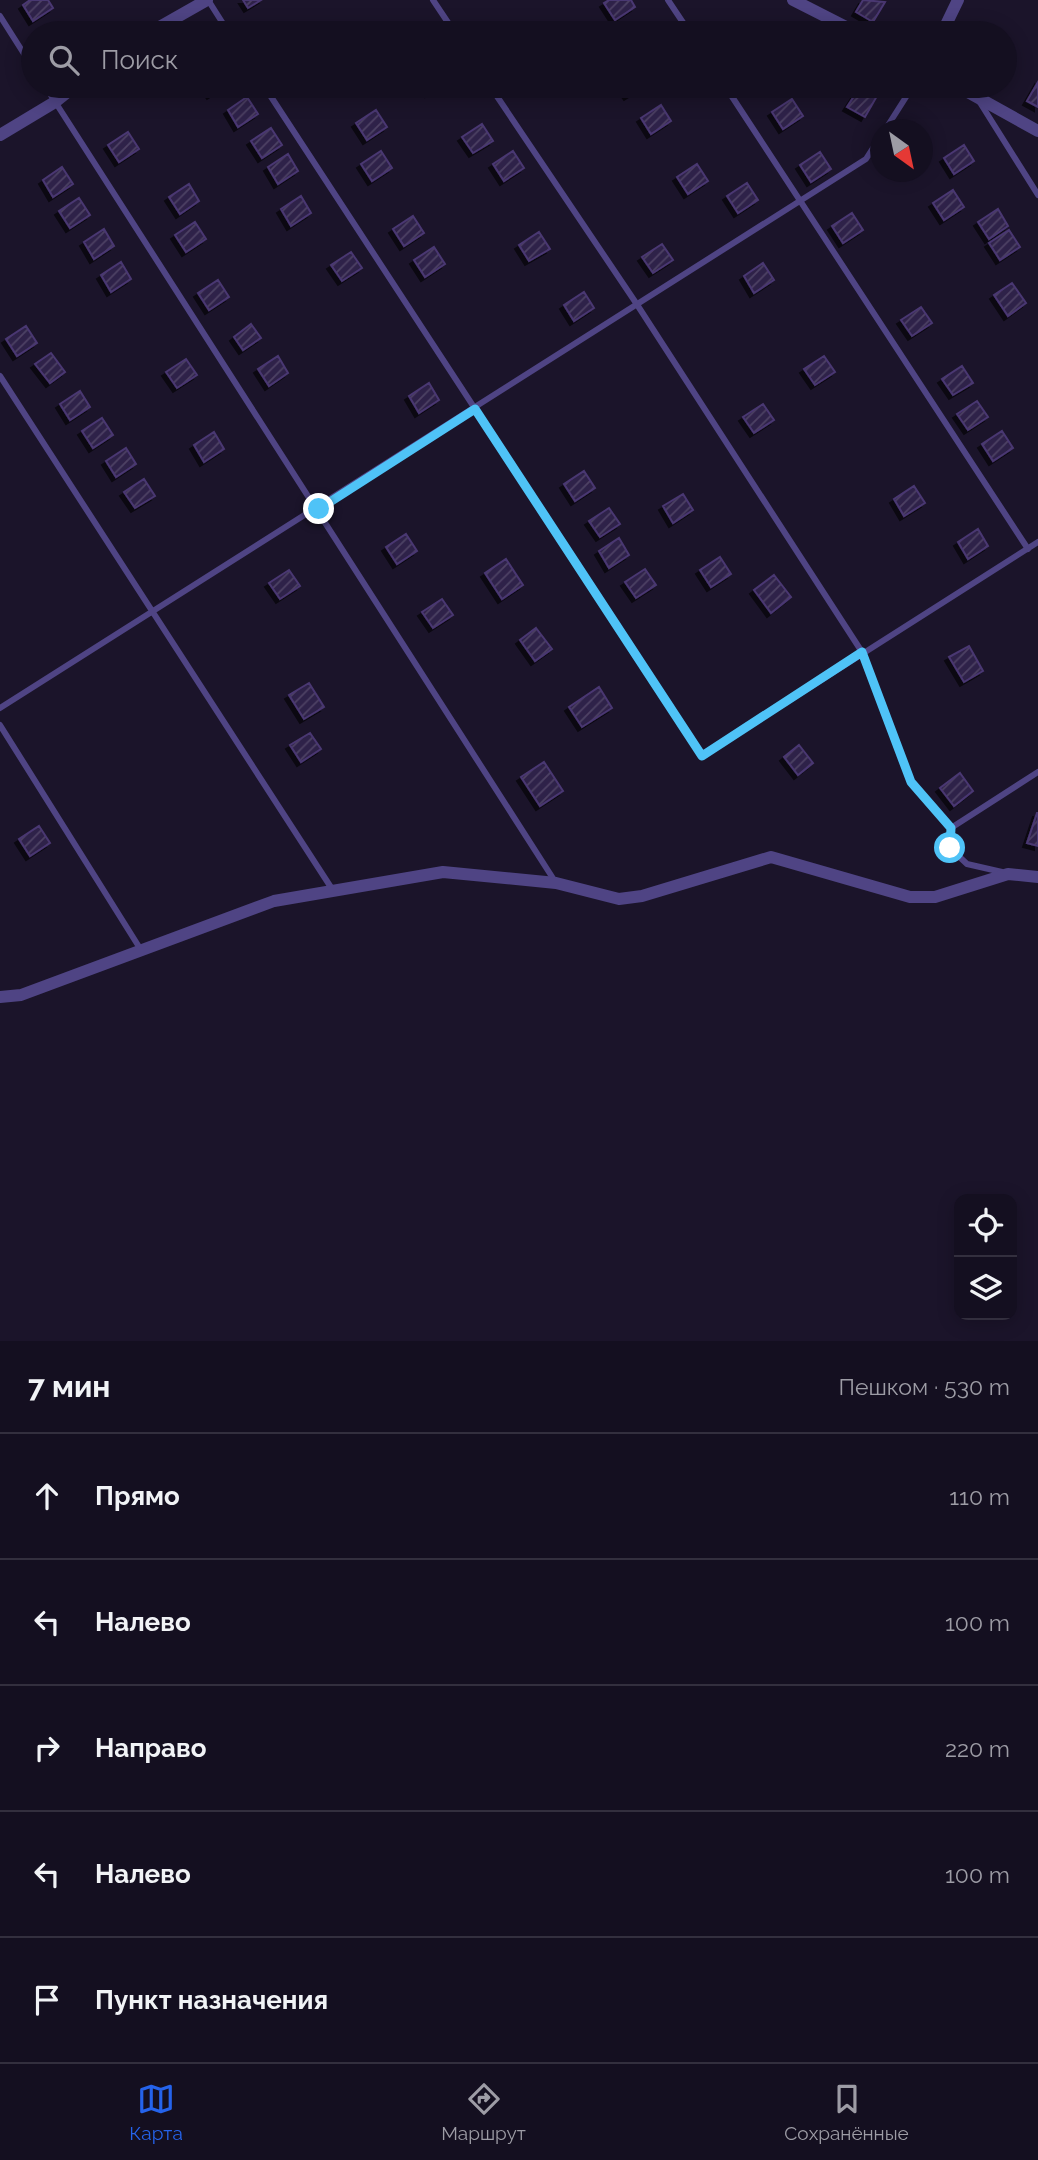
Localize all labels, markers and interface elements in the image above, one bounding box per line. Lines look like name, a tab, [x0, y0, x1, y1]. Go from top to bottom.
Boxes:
search box	[21, 21, 1017, 98]
icon: search	[45, 41, 83, 79]
text: Поиск	[101, 45, 178, 75]
north arrow	[870, 119, 933, 182]
route end	[303, 493, 334, 524]
route start	[934, 832, 965, 863]
map controls	[954, 1194, 1017, 1320]
button: locate	[954, 1194, 1017, 1257]
button: layers	[954, 1257, 1017, 1320]
text: 7 мин	[28, 1369, 110, 1404]
text: Пешком · 530 m	[839, 1373, 1010, 1400]
icon: ahead	[28, 1477, 66, 1515]
text: Прямо	[95, 1481, 180, 1511]
text: 110 m	[949, 1483, 1010, 1510]
icon: left	[28, 1603, 66, 1641]
text: Налево	[95, 1607, 191, 1637]
text: 100 m	[945, 1609, 1010, 1636]
icon: right	[28, 1729, 66, 1767]
text: Направо	[95, 1733, 206, 1763]
text: 220 m	[945, 1735, 1010, 1762]
icon: left	[28, 1855, 66, 1893]
text: Налево	[95, 1859, 191, 1889]
text: 100 m	[945, 1861, 1010, 1888]
icon: arrive	[28, 1981, 66, 2019]
text: Пункт назначения	[95, 1985, 328, 2015]
tab: Карта	[129, 2080, 183, 2144]
tab: Маршрут	[441, 2080, 526, 2144]
tab: Сохранённые	[784, 2080, 909, 2144]

